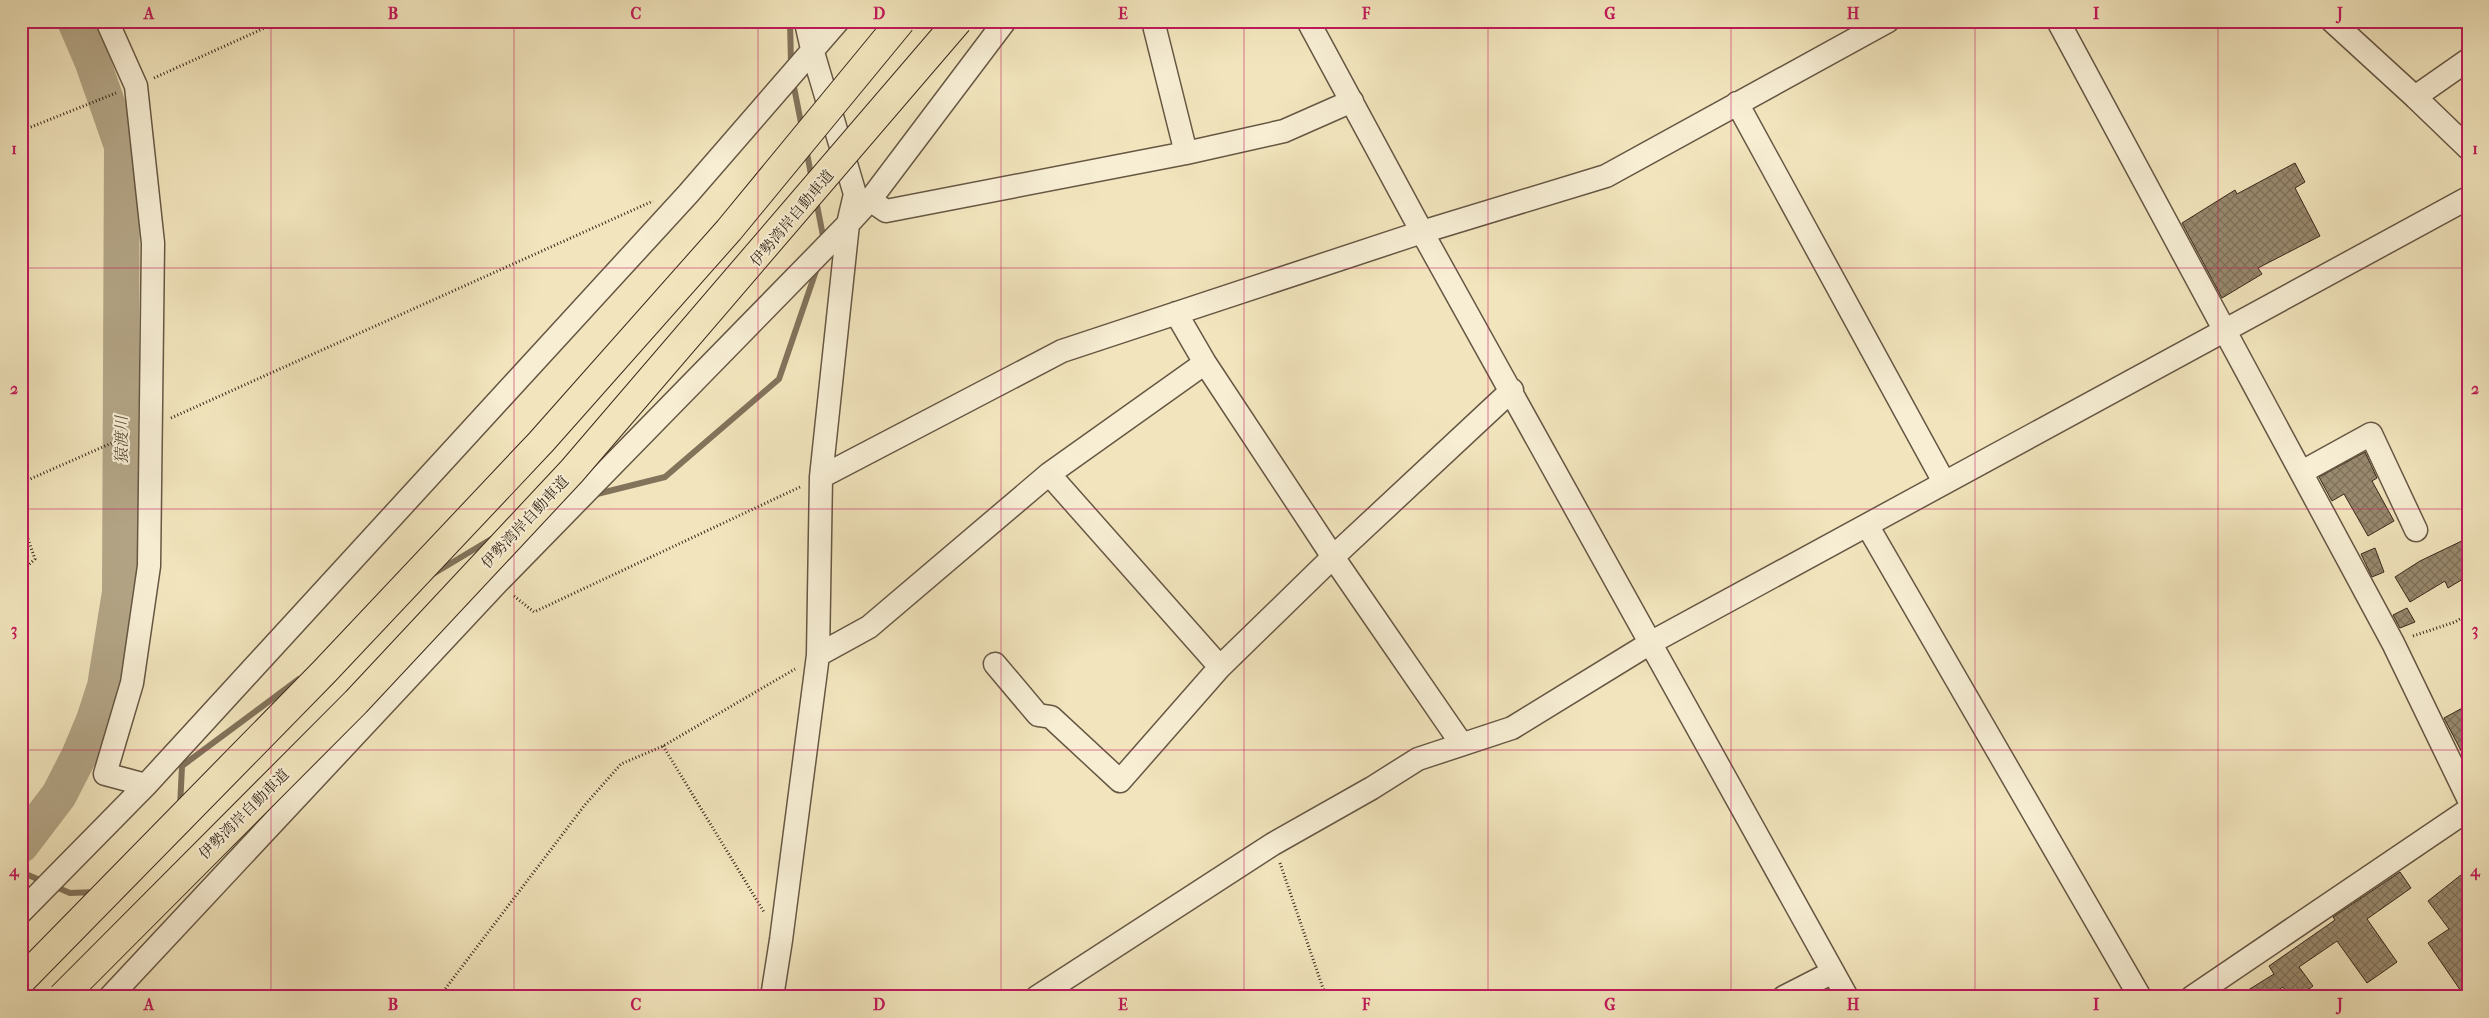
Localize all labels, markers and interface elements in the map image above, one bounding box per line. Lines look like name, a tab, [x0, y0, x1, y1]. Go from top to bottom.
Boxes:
text: A	[143, 4, 155, 23]
text: B	[388, 4, 398, 23]
text: C	[631, 4, 642, 23]
text: D	[873, 4, 885, 23]
text: E	[1118, 4, 1128, 23]
text: F	[1361, 4, 1371, 23]
text: G	[1604, 4, 1616, 23]
text: H	[1847, 4, 1860, 23]
text: I	[2093, 4, 2100, 23]
text: J	[2335, 4, 2343, 24]
text: 1	[11, 139, 17, 158]
text: 1	[2472, 139, 2478, 158]
street label: 伊勢湾岸自動車道	[747, 166, 837, 270]
text: 2	[10, 379, 18, 398]
text: 2	[2471, 379, 2479, 398]
water label: 猿渡川	[112, 414, 131, 464]
street label: 伊勢湾岸自動車道	[477, 472, 573, 572]
text: 3	[11, 620, 17, 640]
text: 3	[2472, 620, 2478, 640]
street label: 伊勢湾岸自動車道	[195, 765, 293, 863]
text: 4	[8, 861, 20, 881]
text: 4	[2469, 861, 2481, 881]
text: A	[143, 995, 155, 1014]
text: B	[388, 995, 398, 1014]
text: C	[631, 995, 642, 1014]
text: D	[873, 995, 885, 1014]
text: E	[1118, 995, 1128, 1014]
text: F	[1361, 995, 1371, 1014]
text: G	[1604, 995, 1616, 1014]
text: H	[1847, 995, 1860, 1014]
text: I	[2093, 995, 2100, 1014]
text: J	[2335, 995, 2343, 1015]

